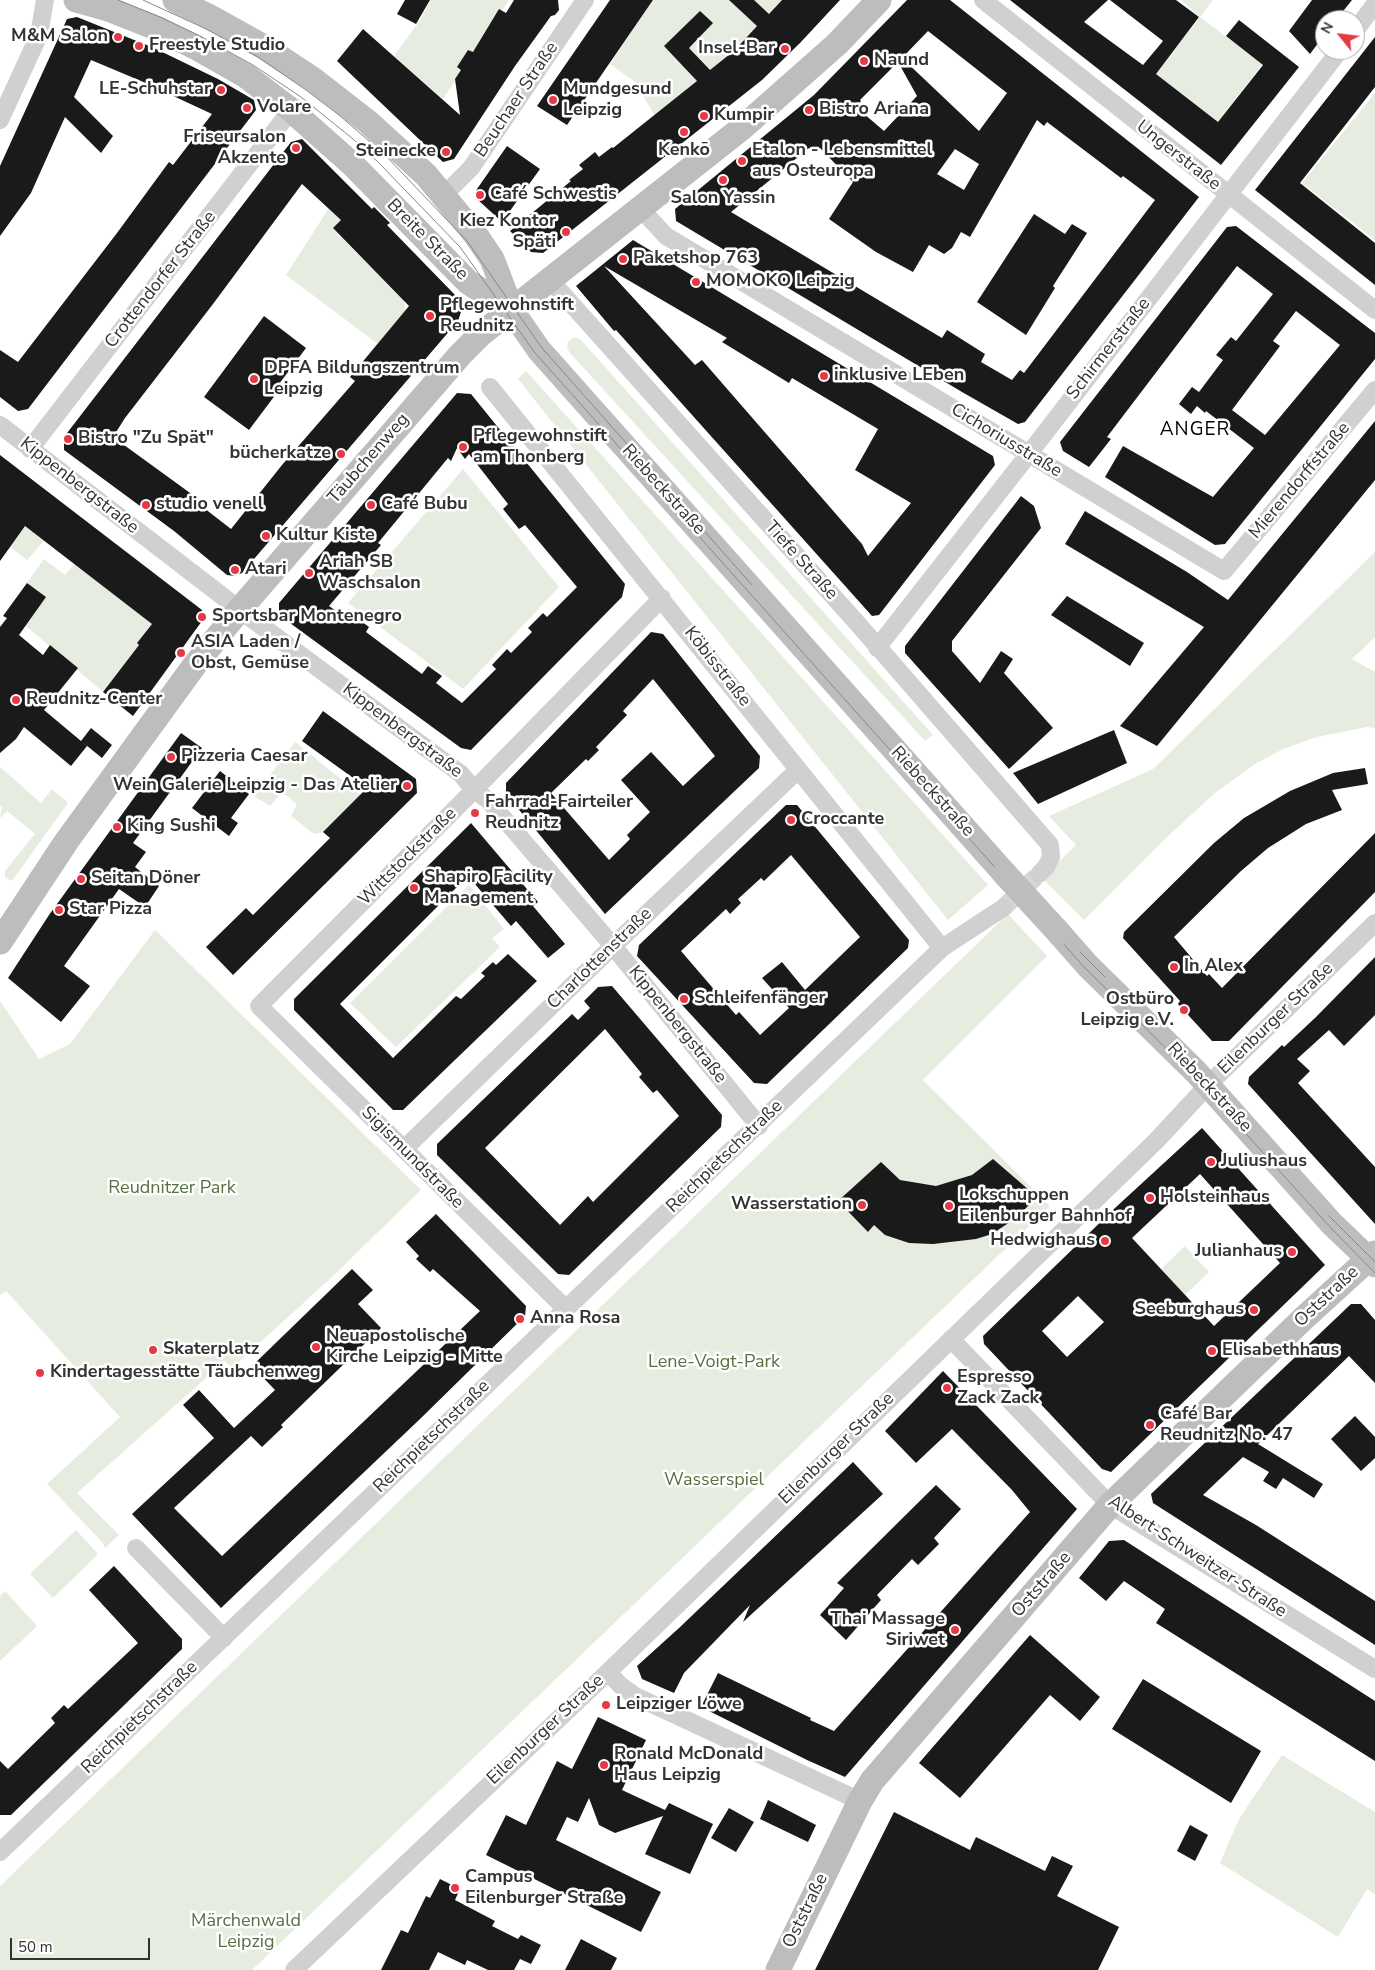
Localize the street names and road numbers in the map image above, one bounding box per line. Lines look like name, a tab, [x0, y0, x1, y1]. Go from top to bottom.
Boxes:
street label: Beuchaer Straße	[470, 38, 564, 162]
street label: Ungerstraße	[1131, 116, 1225, 196]
street label: Breite Straße	[382, 195, 472, 285]
street label: Crottendorfer Straße	[101, 207, 221, 353]
street label: Schirmerstraße	[1063, 294, 1155, 404]
street label: Cichoriusstraße	[947, 399, 1065, 483]
street label: Täubchenweg	[324, 409, 414, 509]
street label: Mierendorffstraße	[1245, 418, 1355, 544]
street label: Kippenbergstraße	[15, 433, 143, 539]
street label: Riebeckstraße	[617, 440, 709, 540]
street label: Tiefe Straße	[760, 517, 842, 605]
street label: Köbisstraße	[679, 623, 755, 711]
street label: Kippenbergstraße	[338, 679, 466, 783]
street label: Riebeckstraße	[886, 742, 978, 842]
street label: Wittstockstraße	[354, 803, 462, 911]
street label: Charlottenstraße	[543, 904, 657, 1014]
street label: Eilenburger Straße	[1214, 959, 1338, 1079]
street label: Kippenbergstraße	[623, 962, 731, 1088]
street label: Riebeckstraße	[1162, 1039, 1256, 1137]
street label: Reichpietschstraße	[662, 1096, 788, 1218]
street label: Sigismundstraße	[356, 1102, 468, 1214]
street label: Oststraße	[1290, 1262, 1364, 1332]
street label: Reichpietschstraße	[369, 1376, 495, 1498]
street label: Eilenburger Straße	[775, 1389, 899, 1509]
street label: Albert-Schweitzer-Straße	[1104, 1491, 1290, 1623]
street label: Oststraße	[1008, 1548, 1076, 1622]
street label: Reichpietschstraße	[77, 1657, 203, 1779]
street label: Eilenburger Straße	[483, 1670, 609, 1790]
street label: Oststraße	[779, 1870, 833, 1952]

